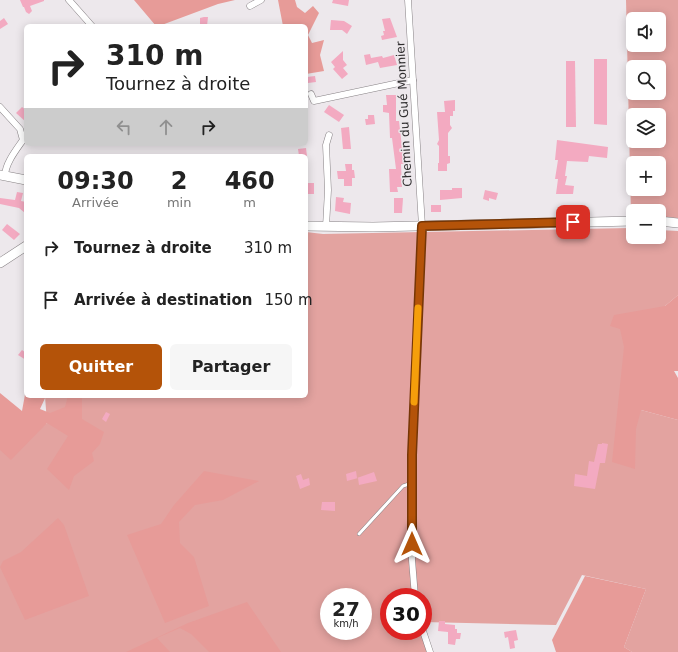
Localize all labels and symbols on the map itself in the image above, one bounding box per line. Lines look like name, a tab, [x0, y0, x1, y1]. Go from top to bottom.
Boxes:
street label: Chemin du Gué Monnier	[393, 41, 415, 187]
pin	[556, 205, 590, 239]
position arrow	[391, 523, 433, 565]
speed limit sign: 30	[380, 588, 432, 640]

